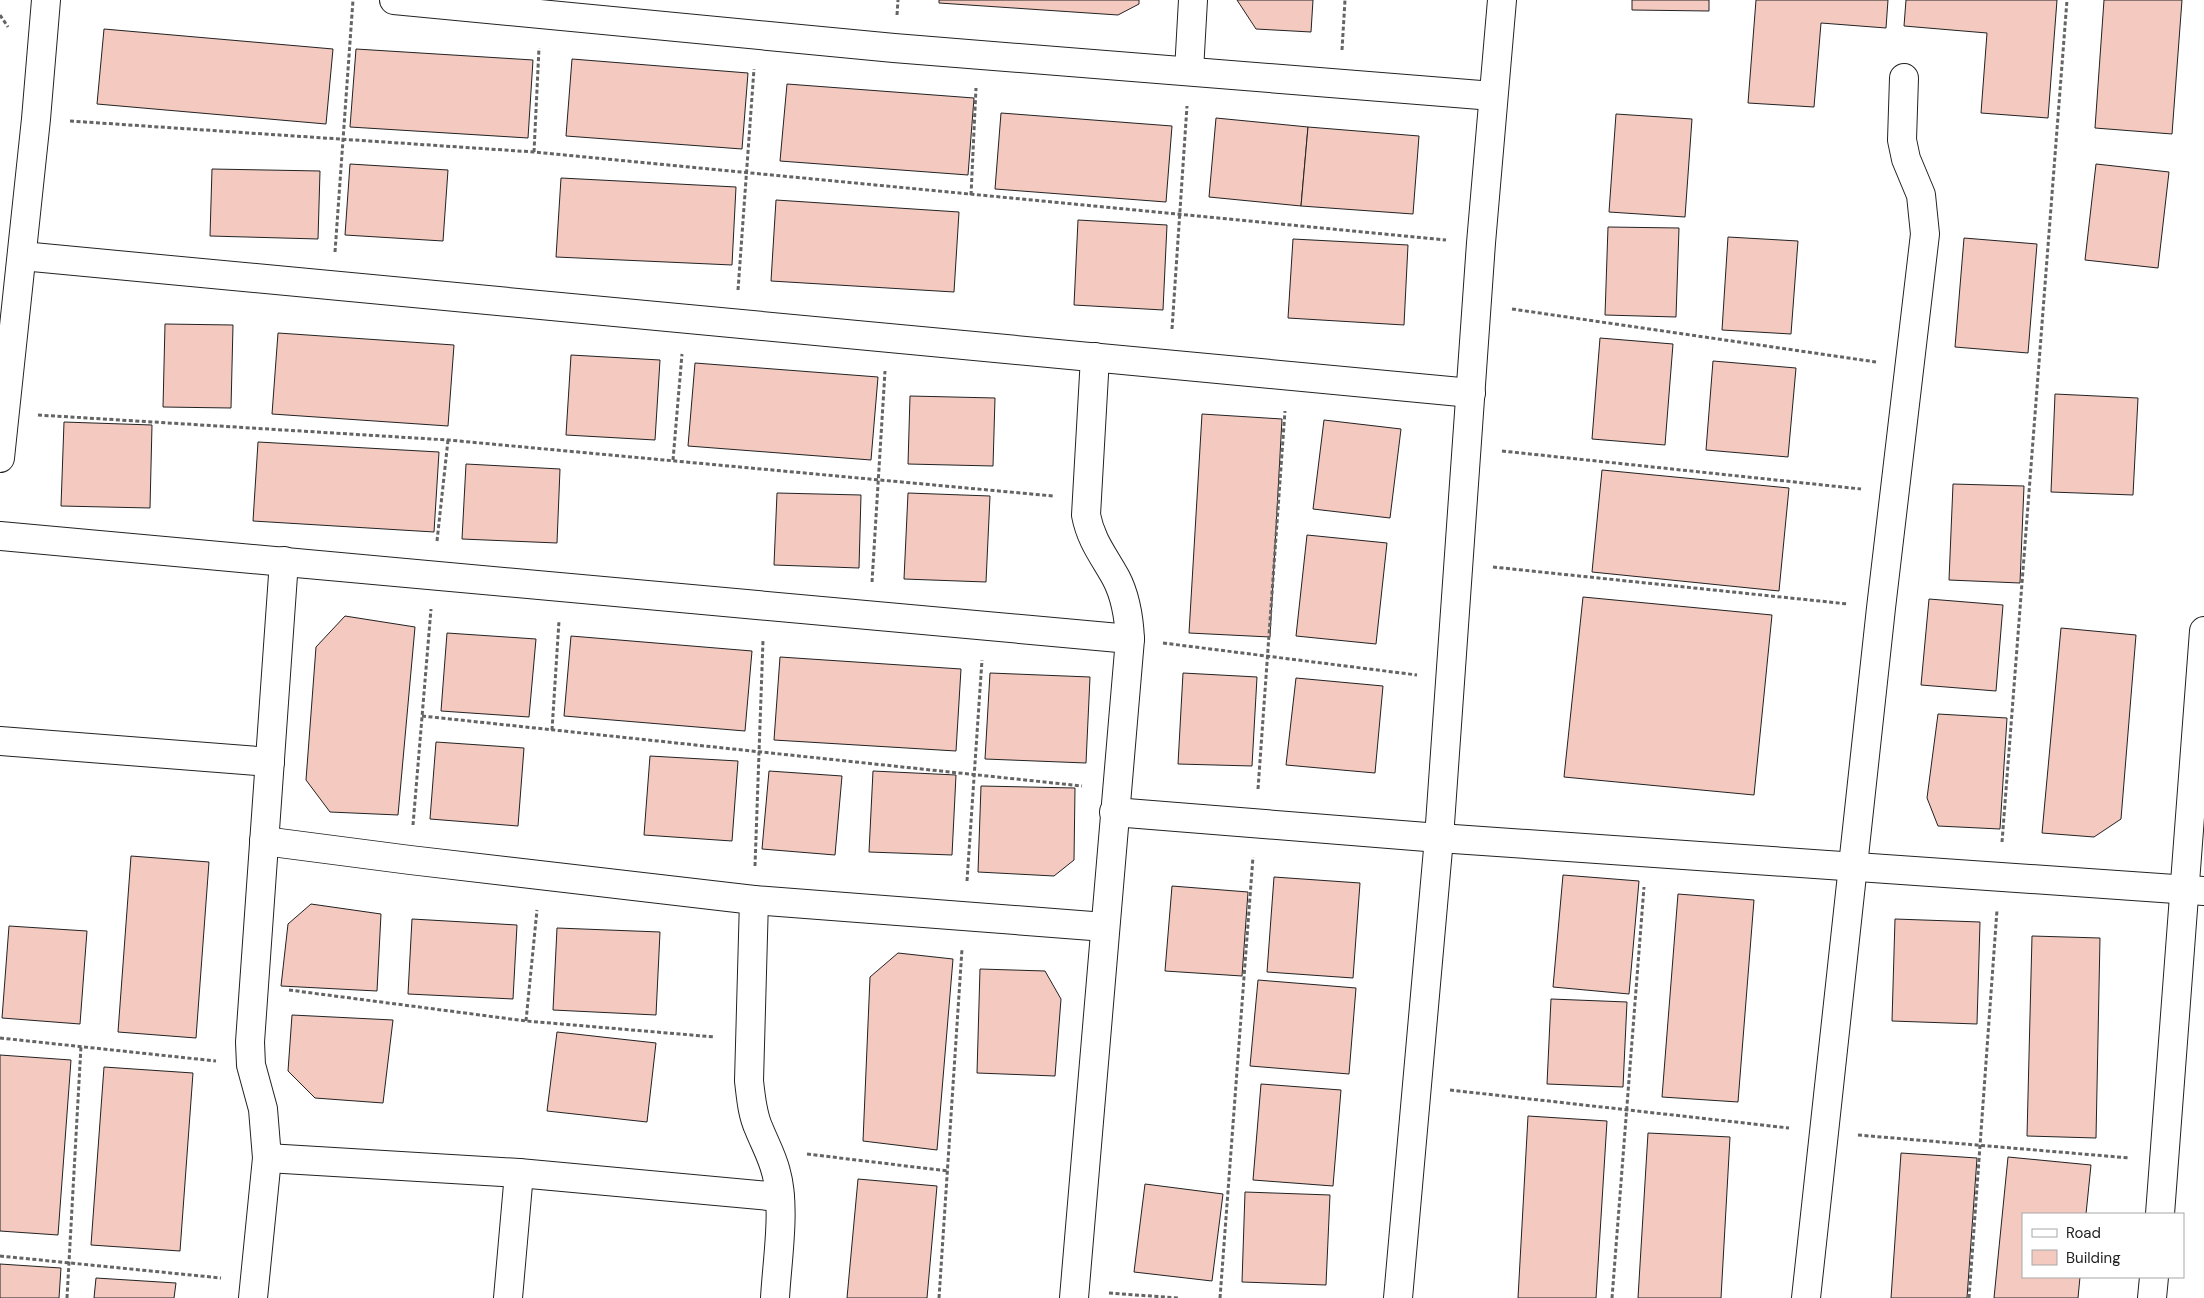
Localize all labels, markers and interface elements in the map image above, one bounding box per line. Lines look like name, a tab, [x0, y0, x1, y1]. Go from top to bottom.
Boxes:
legend	[2022, 1213, 2184, 1278]
text: Road	[2066, 1223, 2101, 1243]
text: Building	[2066, 1248, 2121, 1268]

